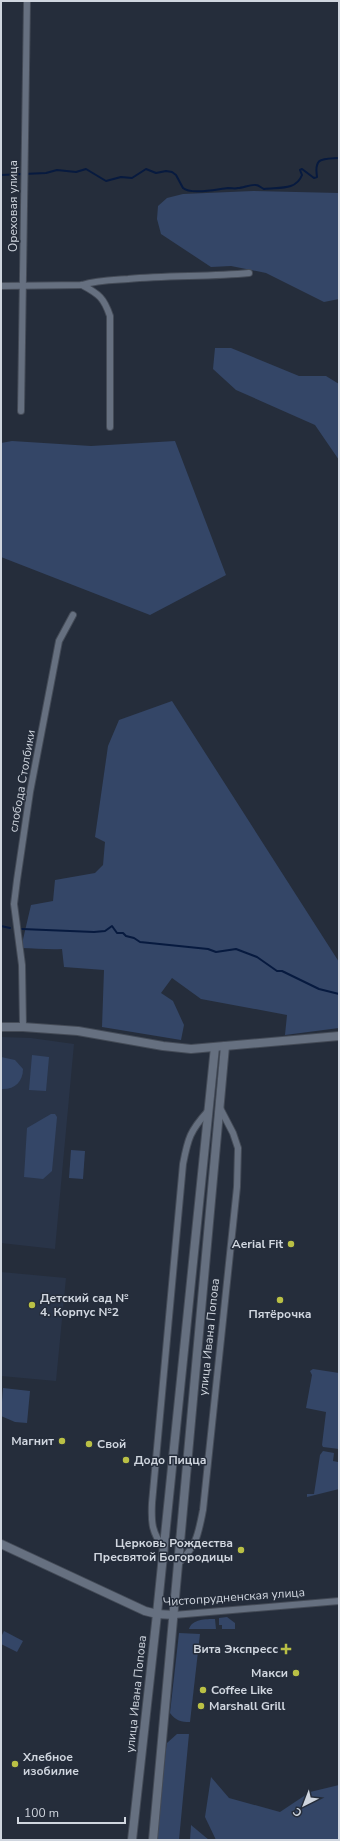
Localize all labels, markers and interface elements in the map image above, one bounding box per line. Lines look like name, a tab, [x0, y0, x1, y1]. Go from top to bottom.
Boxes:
street label: Ореховая улица	[5, 160, 21, 252]
street label: слобода Столбики	[5, 729, 39, 833]
place label: Aerial Fit	[232, 1236, 283, 1252]
marker: Aerial Fit	[286, 1239, 296, 1249]
street label: улица Ивана Попова	[195, 1278, 223, 1396]
place label: Детский сад № 4. Корпус №2	[40, 1290, 129, 1320]
marker: Пятёрочка	[275, 1295, 285, 1305]
marker: Детский сад № 4. Корпус №2	[27, 1300, 37, 1310]
place label: Пятёрочка	[248, 1306, 312, 1322]
place label: Магнит	[11, 1433, 54, 1449]
marker: Магнит	[57, 1436, 67, 1446]
place label: Свой	[97, 1436, 126, 1452]
marker: Свой	[84, 1439, 94, 1449]
place label: Додо Пицца	[134, 1452, 207, 1468]
marker: Додо Пицца	[121, 1455, 131, 1465]
place label: Церковь Рождества Пресвятой Богородицы	[94, 1535, 233, 1565]
marker: Церковь Рождества Пресвятой Богородицы	[236, 1545, 246, 1555]
street label: Чистопрудненская улица	[162, 1584, 306, 1610]
street label: улица Ивана Попова	[122, 1635, 150, 1753]
place label: Вита Экспресс	[193, 1641, 278, 1657]
marker: Вита Экспресс	[281, 1644, 291, 1654]
place label: Макси	[251, 1665, 288, 1681]
marker: Макси	[291, 1668, 301, 1678]
place label: Coffee Like	[211, 1682, 273, 1698]
marker: Coffee Like	[198, 1685, 208, 1695]
place label: Marshall Grill	[209, 1698, 285, 1714]
marker: Marshall Grill	[196, 1701, 206, 1711]
place label: Хлебное изобилие	[22, 1749, 79, 1779]
marker: Хлебное изобилие	[10, 1759, 20, 1769]
north arrow	[284, 1785, 324, 1825]
scale bar	[18, 1799, 125, 1825]
text: С	[289, 1804, 305, 1820]
text: 100 m	[24, 1805, 59, 1821]

